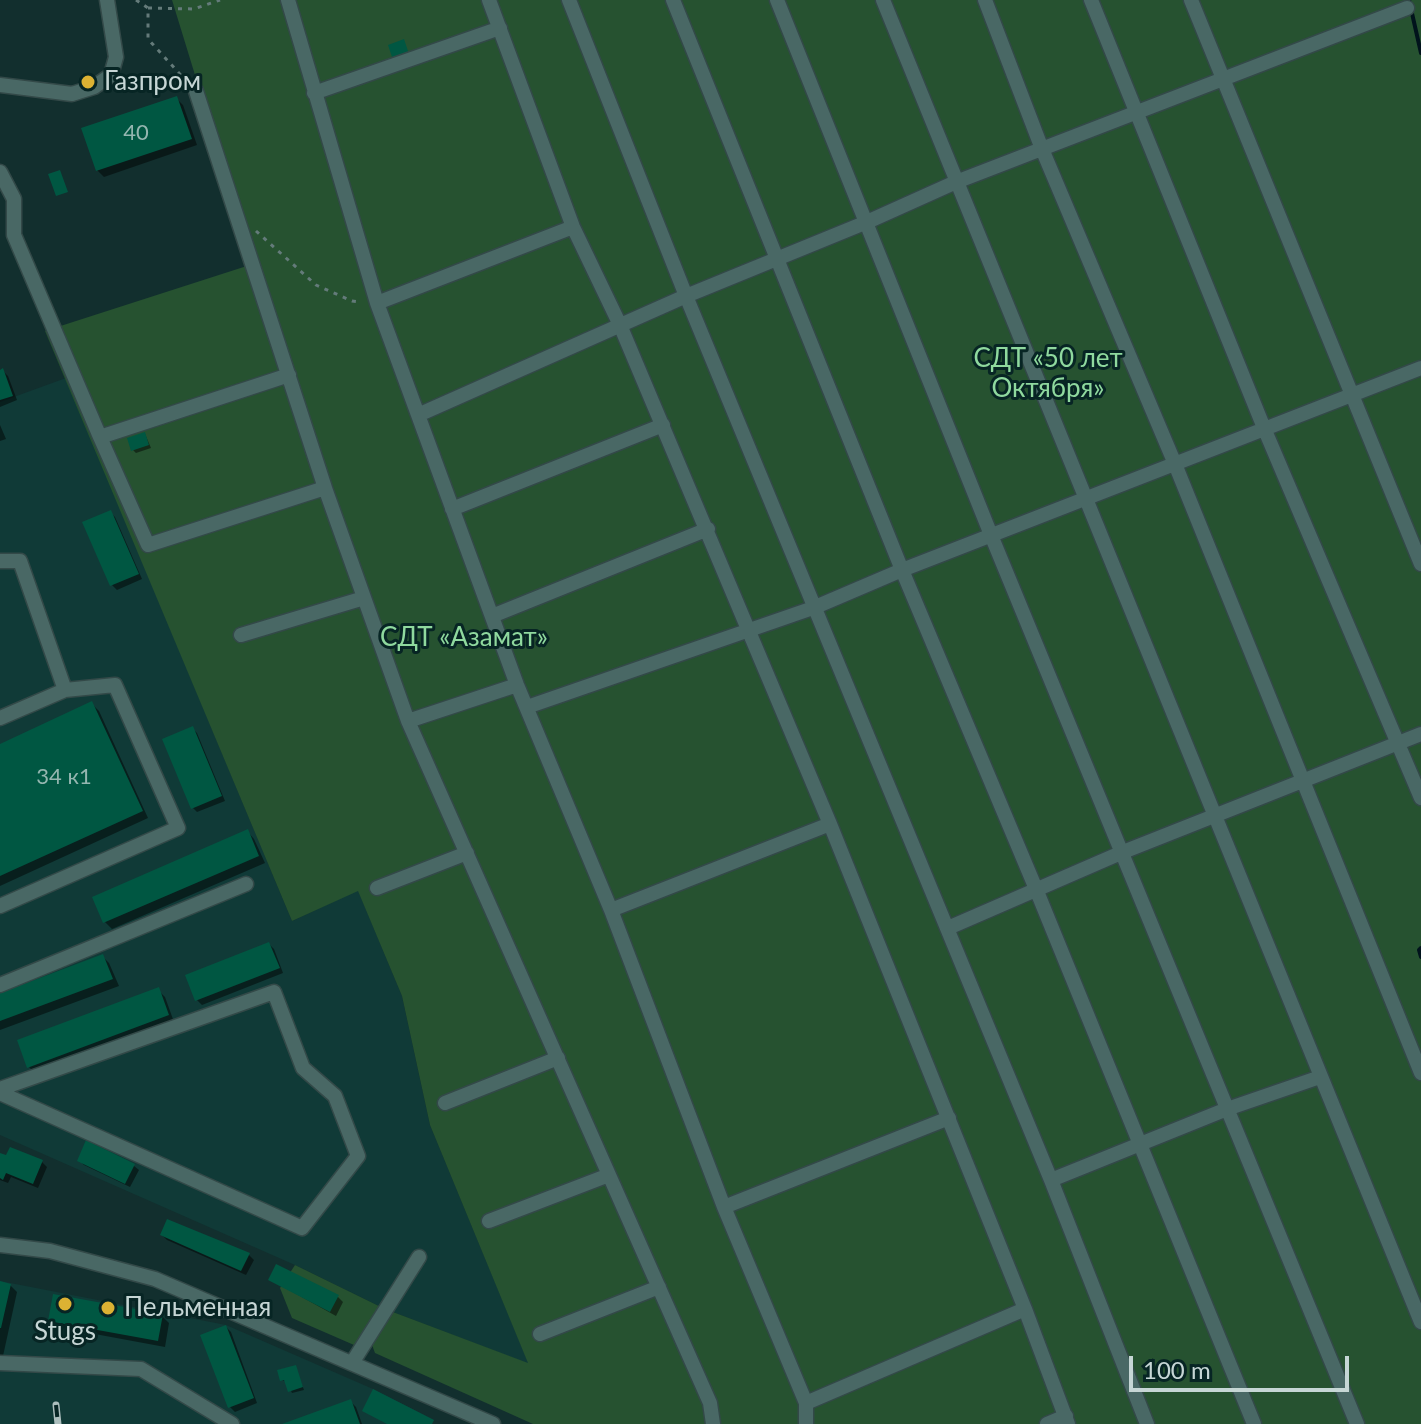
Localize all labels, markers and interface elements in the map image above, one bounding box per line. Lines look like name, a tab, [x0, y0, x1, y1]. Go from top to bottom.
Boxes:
place label: Газпром	[104, 66, 201, 98]
marker: Газпром	[79, 73, 97, 91]
house number: 40	[123, 120, 149, 146]
park label: СДТ «50 лет Октября»	[973, 343, 1123, 404]
park label: СДТ «Азамат»	[380, 622, 548, 654]
house number: 34 к1	[36, 764, 92, 790]
place label: Пельменная	[124, 1292, 271, 1324]
marker: Stugs	[56, 1295, 74, 1313]
marker: Пельменная	[99, 1299, 117, 1317]
place label: Stugs	[34, 1316, 96, 1348]
scale bar	[1133, 1340, 1353, 1390]
text: 100 m	[1143, 1355, 1211, 1384]

